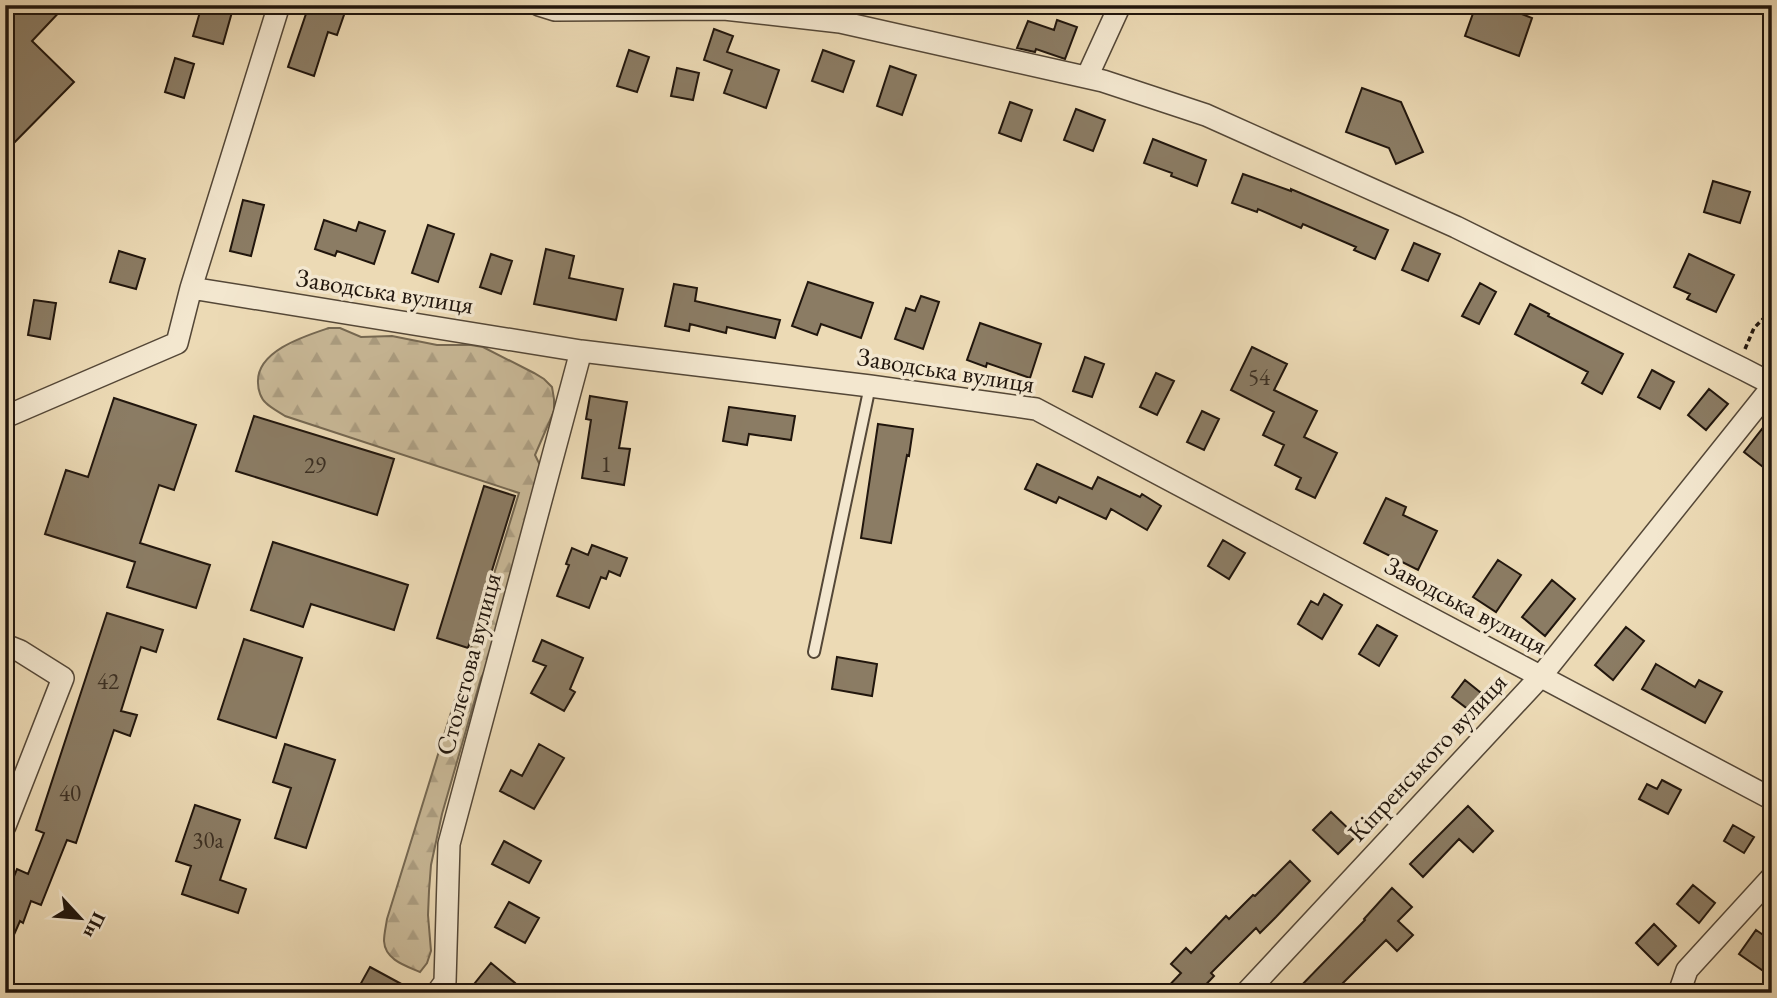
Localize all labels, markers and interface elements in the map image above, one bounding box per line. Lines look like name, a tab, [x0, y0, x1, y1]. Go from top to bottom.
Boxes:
street label: Заводська вулиця	[294, 260, 476, 322]
street label: Заводська вулиця	[855, 339, 1037, 401]
house number: 54	[1248, 362, 1271, 392]
house number: 1	[600, 449, 612, 479]
house number: 29	[304, 450, 326, 480]
street label: Заводська вулиця	[1379, 548, 1553, 662]
street label: Столєтова вулиця	[427, 569, 509, 759]
street label: Кіпренського вулиця	[1340, 665, 1514, 849]
house number: 42	[97, 666, 119, 696]
house number: 40	[59, 778, 81, 808]
house number: 30а	[192, 825, 224, 855]
north arrow	[46, 883, 116, 953]
text: Пн	[78, 908, 112, 942]

